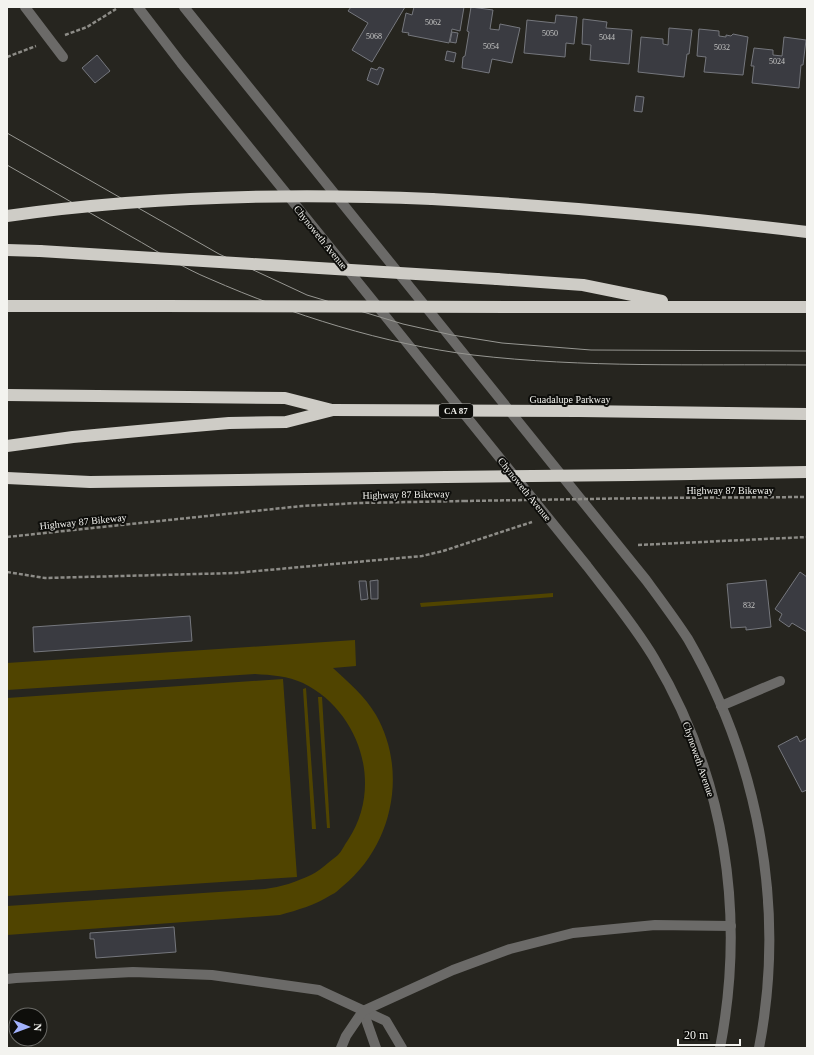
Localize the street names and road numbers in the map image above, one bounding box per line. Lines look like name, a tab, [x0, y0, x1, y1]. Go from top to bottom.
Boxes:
street label: Chynoweth Avenue	[292, 203, 350, 272]
street label: Guadalupe Parkway	[530, 394, 610, 405]
road number: CA 87	[439, 404, 473, 418]
street label: Chynoweth Avenue	[496, 455, 554, 524]
street label: Highway 87 Bikeway	[686, 485, 774, 496]
street label: Highway 87 Bikeway	[362, 488, 450, 501]
street label: Highway 87 Bikeway	[39, 511, 127, 532]
street label: Chynoweth Avenue	[681, 720, 717, 799]

